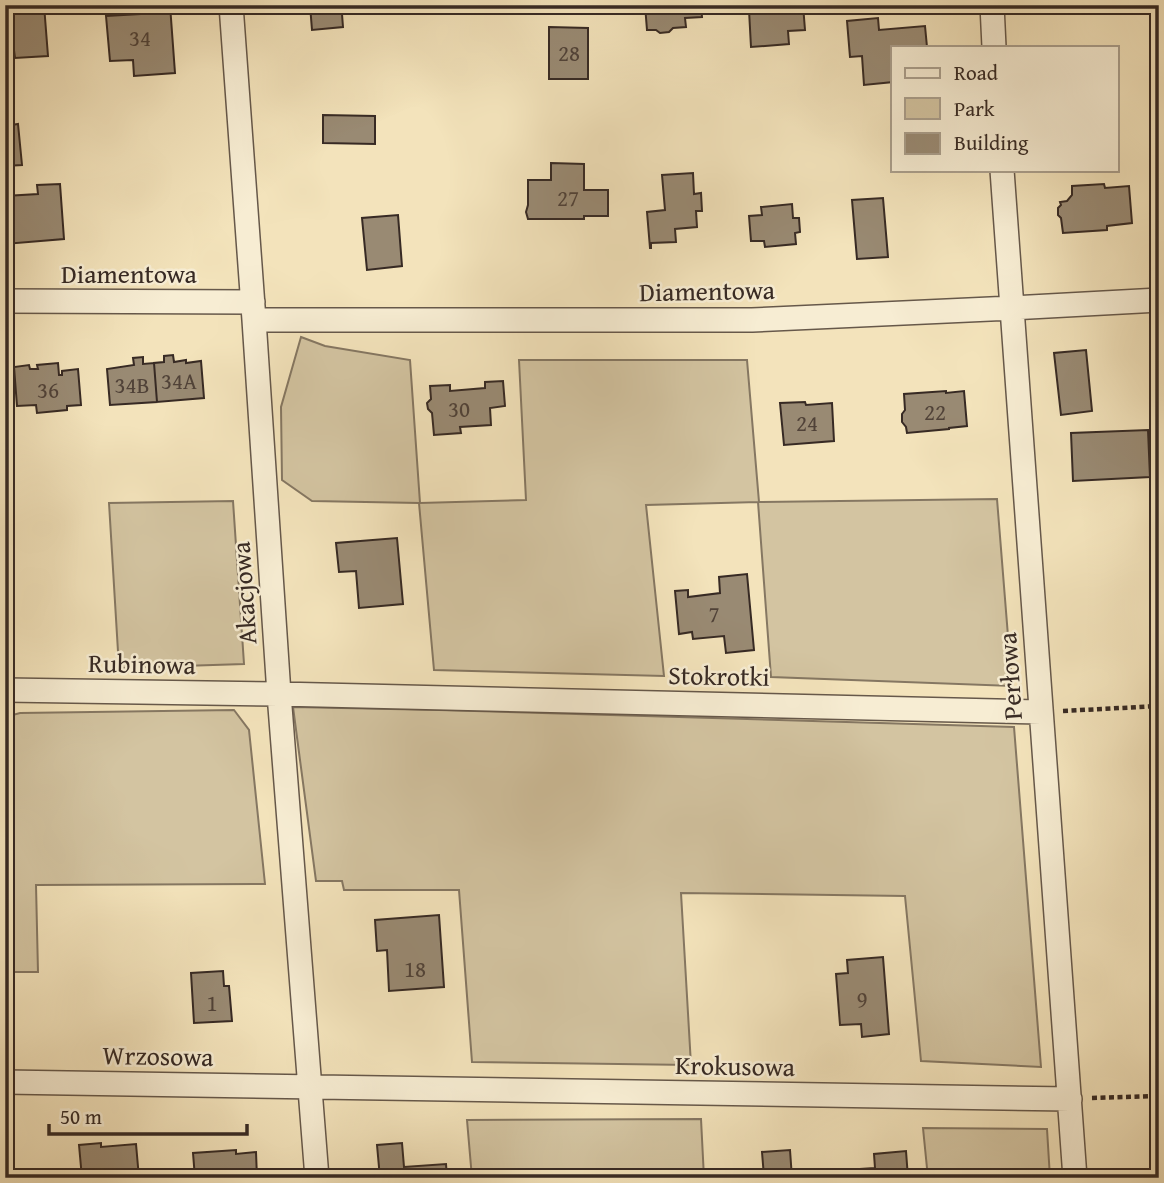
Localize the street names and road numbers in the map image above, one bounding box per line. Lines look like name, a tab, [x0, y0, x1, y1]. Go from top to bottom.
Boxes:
street label: Diamentowa	[61, 254, 198, 293]
street label: Diamentowa	[639, 270, 776, 311]
street label: Akacjowa	[220, 540, 267, 646]
street label: Perłowa	[987, 630, 1032, 721]
street label: Rubinowa	[88, 643, 197, 684]
street label: Stokrotki	[668, 655, 770, 696]
street label: Wrzosowa	[102, 1035, 215, 1076]
street label: Krokusowa	[675, 1045, 796, 1086]

